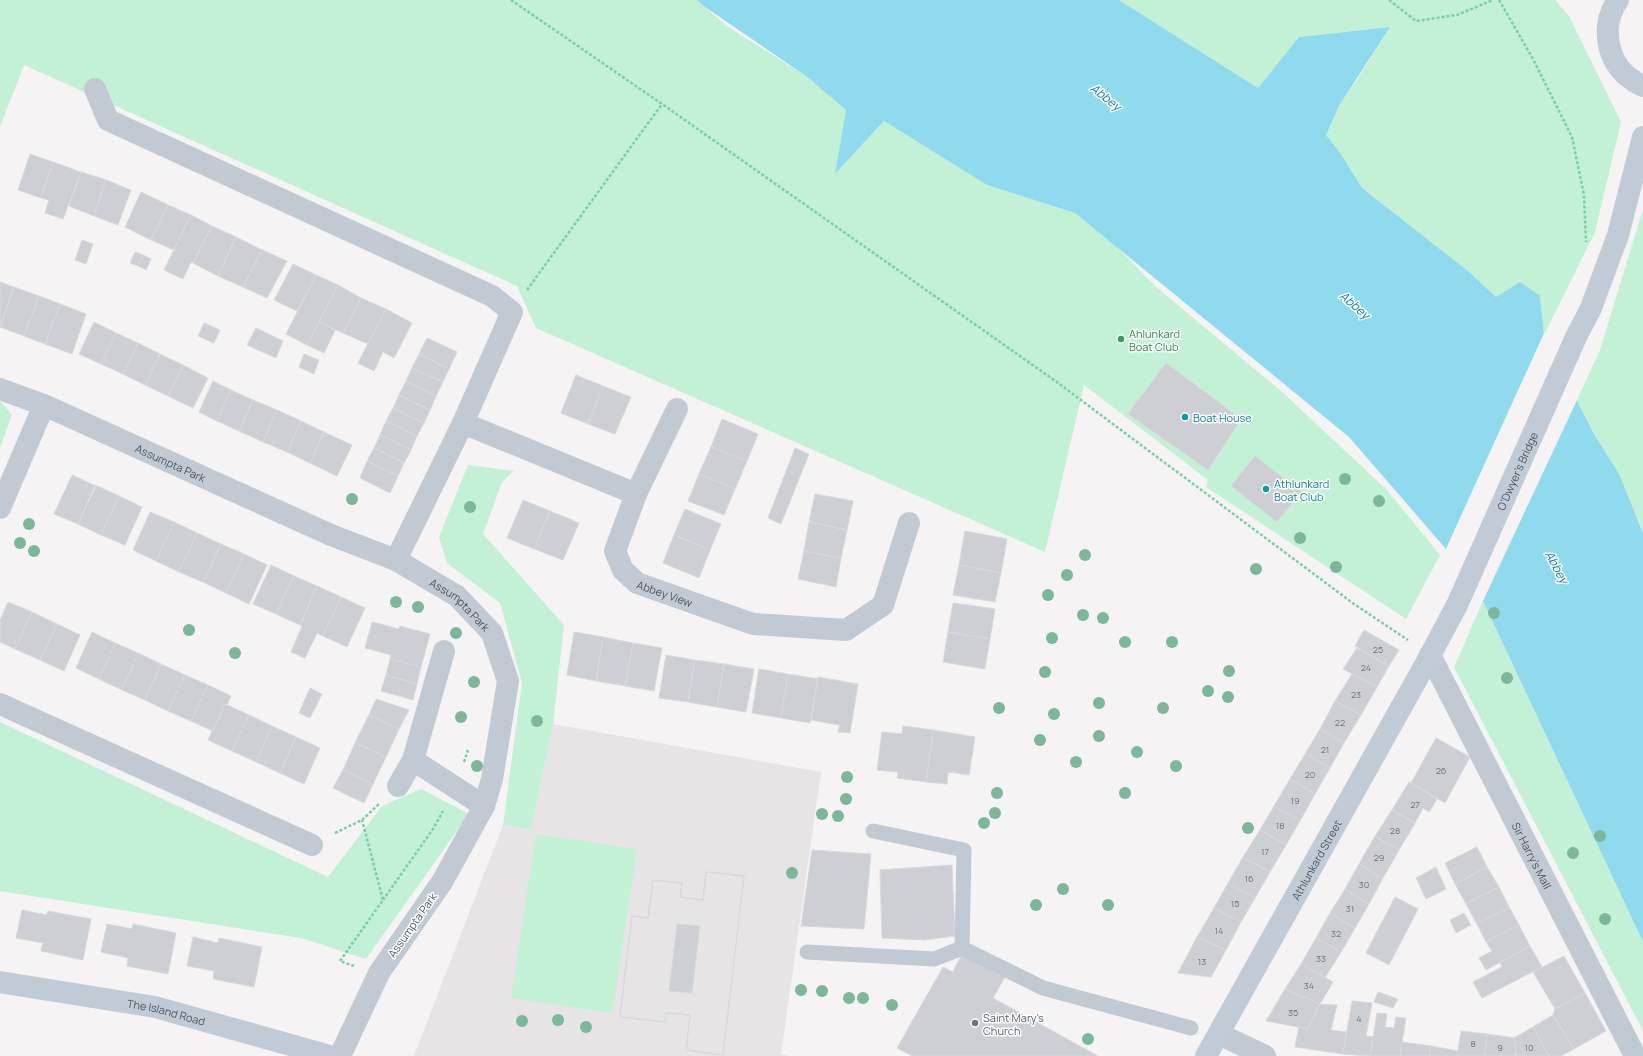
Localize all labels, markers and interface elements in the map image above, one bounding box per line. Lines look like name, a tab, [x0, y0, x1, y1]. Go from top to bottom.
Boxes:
water label: Abbey	[1087, 80, 1126, 116]
water label: Abbey	[1336, 287, 1375, 324]
place label: Ahlunkard Boat Club	[1129, 326, 1180, 354]
marker: Ahlunkard Boat Club	[1116, 334, 1126, 344]
place label: Boat House	[1193, 410, 1252, 425]
marker: Boat House	[1180, 412, 1190, 422]
street label: O'Dwyer's Bridge	[1493, 429, 1541, 512]
street label: Assumpta Park	[133, 440, 209, 485]
place label: Athlunkard Boat Club	[1274, 476, 1329, 504]
marker: Athlunkard Boat Club	[1261, 484, 1271, 494]
water label: Abbey	[1541, 548, 1574, 588]
street label: Assumpta Park	[427, 574, 494, 635]
street label: Abbey View	[635, 576, 695, 610]
house number: 25	[1373, 643, 1383, 656]
house number: 24	[1361, 661, 1371, 674]
house number: 23	[1351, 688, 1361, 701]
house number: 22	[1335, 716, 1345, 729]
house number: 21	[1321, 743, 1329, 756]
house number: 26	[1436, 764, 1447, 777]
house number: 20	[1305, 768, 1315, 781]
house number: 19	[1290, 794, 1300, 807]
house number: 27	[1410, 798, 1420, 811]
street label: Athlunkard Street	[1287, 817, 1344, 903]
house number: 18	[1276, 819, 1284, 832]
street label: Sir Harry's Mall	[1509, 819, 1556, 891]
house number: 28	[1390, 824, 1400, 837]
house number: 17	[1261, 845, 1269, 858]
house number: 29	[1374, 851, 1384, 864]
house number: 16	[1244, 872, 1254, 885]
house number: 30	[1359, 878, 1369, 891]
street label: Assumpta Park	[384, 889, 440, 960]
house number: 15	[1231, 897, 1239, 910]
house number: 31	[1346, 902, 1354, 915]
house number: 14	[1215, 924, 1223, 937]
house number: 32	[1331, 927, 1341, 940]
house number: 33	[1316, 952, 1326, 965]
house number: 13	[1198, 955, 1206, 968]
house number: 34	[1304, 979, 1314, 992]
street label: The Island Road	[126, 995, 207, 1028]
house number: 35	[1288, 1006, 1298, 1019]
place label: Saint Mary's Church	[983, 1010, 1044, 1038]
house number: 4	[1356, 1012, 1362, 1025]
marker: Saint Mary's Church	[970, 1018, 980, 1028]
house number: 8	[1470, 1037, 1476, 1050]
house number: 9	[1497, 1041, 1503, 1054]
house number: 10	[1525, 1041, 1534, 1054]

